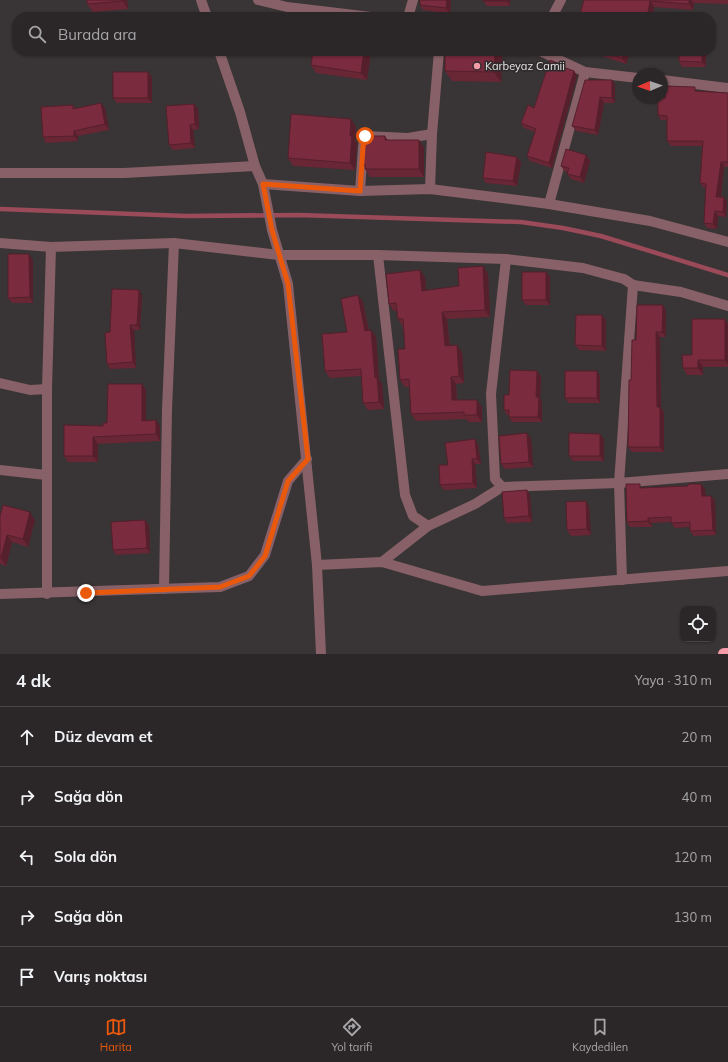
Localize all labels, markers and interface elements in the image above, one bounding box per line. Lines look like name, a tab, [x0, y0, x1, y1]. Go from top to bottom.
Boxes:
search box	[12, 12, 716, 56]
icon: search	[26, 23, 48, 45]
text: Burada ara	[58, 25, 137, 44]
place label: Karbeyaz Camii	[485, 59, 565, 73]
marker: Karbeyaz Camii	[472, 61, 482, 71]
north arrow	[632, 68, 668, 104]
route start	[356, 127, 374, 145]
route end	[77, 584, 95, 602]
map controls	[680, 606, 716, 642]
button: locate	[680, 606, 716, 642]
text: 4 dk	[16, 670, 51, 691]
text: Yaya · 310 m	[635, 672, 712, 688]
icon: ahead	[16, 726, 38, 748]
text: Düz devam et	[54, 727, 153, 746]
text: 20 m	[682, 729, 712, 745]
icon: right	[16, 786, 38, 808]
text: Sağa dön	[54, 787, 123, 806]
text: 40 m	[682, 789, 712, 805]
icon: left	[16, 846, 38, 868]
text: Sola dön	[54, 847, 117, 866]
text: 120 m	[674, 849, 712, 865]
icon: right	[16, 906, 38, 928]
text: Sağa dön	[54, 907, 123, 926]
text: 130 m	[674, 909, 712, 925]
icon: arrive	[16, 966, 38, 988]
text: Varış noktası	[54, 967, 147, 986]
tab: Harita	[100, 1016, 132, 1054]
tab: Yol tarifi	[331, 1016, 372, 1054]
tab: Kaydedilen	[572, 1016, 628, 1054]

